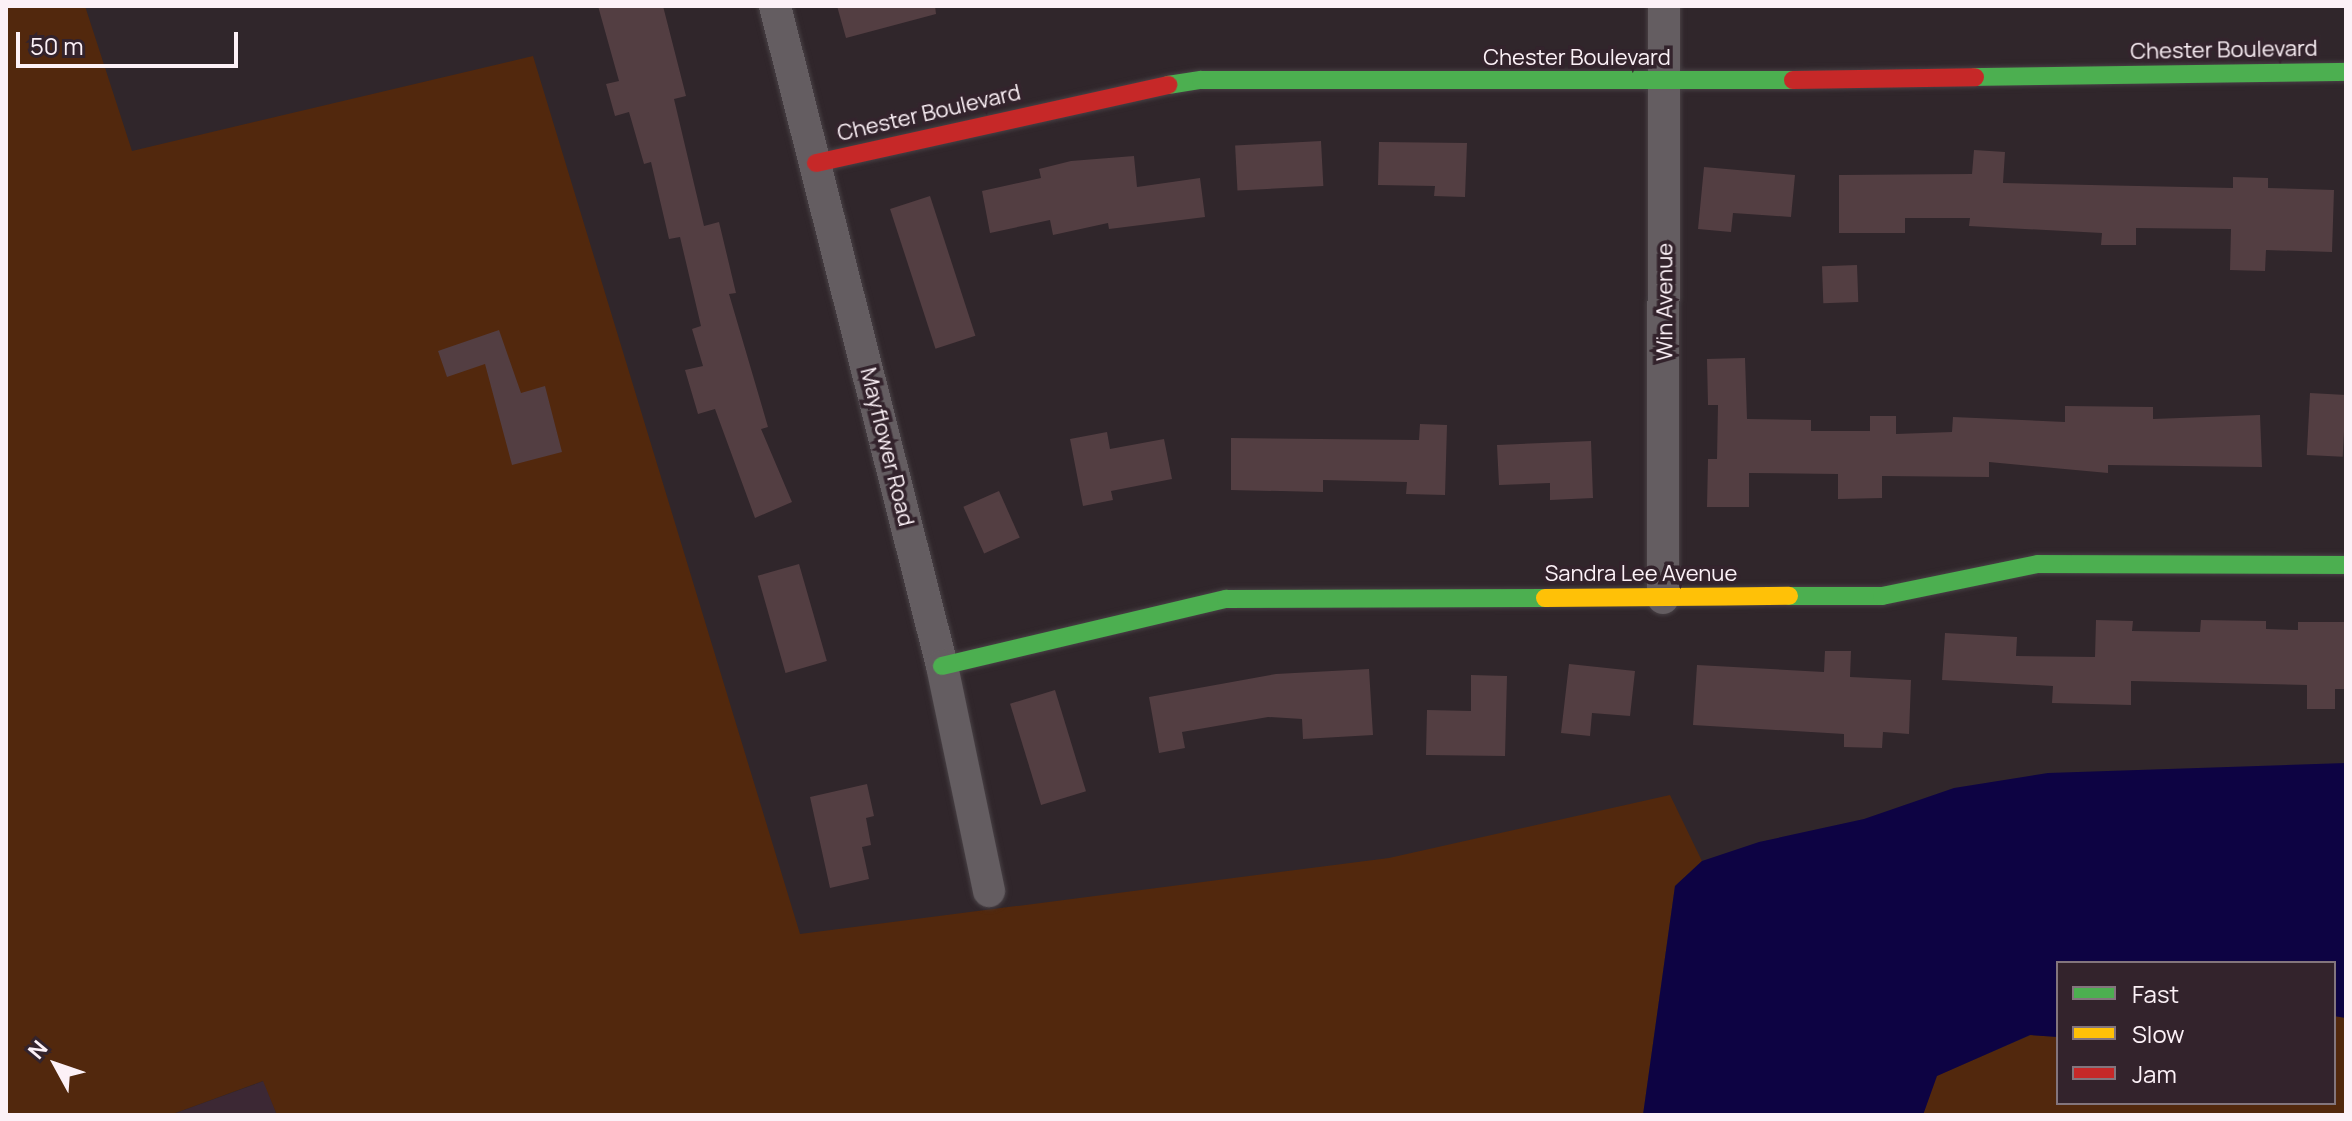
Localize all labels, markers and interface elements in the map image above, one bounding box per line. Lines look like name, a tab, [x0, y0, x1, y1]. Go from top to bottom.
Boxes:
scale bar	[20, 16, 242, 66]
text: 50 m	[30, 29, 84, 62]
street label: Chester Boulevard	[2130, 35, 2318, 65]
street label: Chester Boulevard	[1483, 45, 1671, 71]
street label: Chester Boulevard	[835, 79, 1023, 147]
street label: Win Avenue	[1652, 243, 1678, 361]
street label: Mayflower Road	[855, 365, 919, 529]
street label: Sandra Lee Avenue	[1545, 561, 1737, 587]
legend	[2056, 961, 2336, 1105]
text: Fast	[2132, 977, 2179, 1010]
text: Slow	[2132, 1017, 2185, 1050]
north arrow	[16, 1025, 96, 1105]
text: N	[21, 1034, 54, 1065]
text: Jam	[2132, 1057, 2177, 1090]

